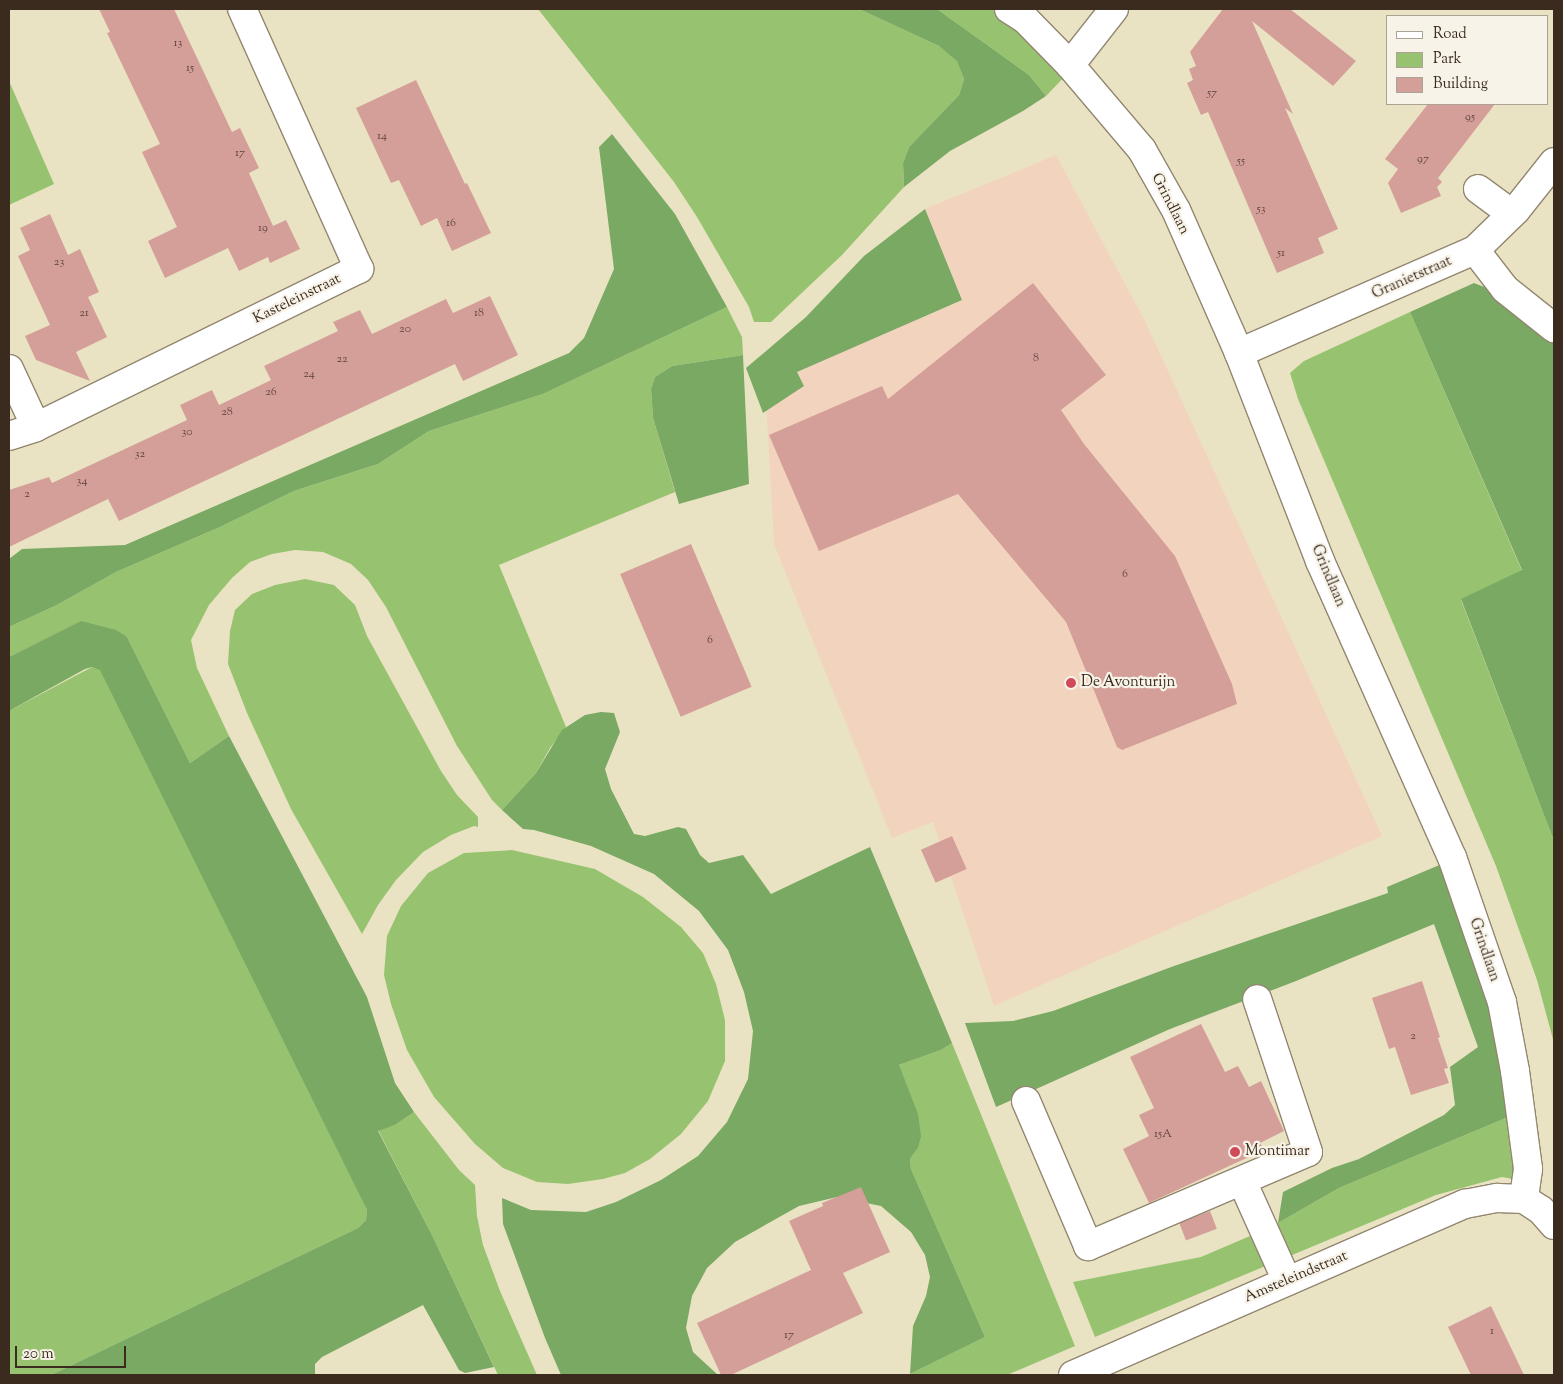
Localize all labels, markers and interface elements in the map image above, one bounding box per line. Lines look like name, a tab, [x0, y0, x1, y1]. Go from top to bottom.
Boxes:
legend	[1386, 15, 1548, 105]
text: Road	[1433, 24, 1467, 45]
house number: 13	[174, 37, 182, 51]
text: Park	[1433, 49, 1462, 70]
house number: 15	[186, 62, 194, 76]
text: Building	[1433, 74, 1488, 95]
house number: 57	[1207, 87, 1217, 101]
house number: 95	[1465, 111, 1475, 125]
house number: 14	[377, 130, 387, 144]
house number: 17	[235, 147, 245, 161]
house number: 97	[1417, 153, 1429, 167]
house number: 55	[1237, 155, 1245, 169]
street label: Grindlaan	[1147, 170, 1193, 238]
house number: 53	[1257, 203, 1265, 217]
house number: 16	[446, 217, 456, 231]
house number: 19	[258, 222, 268, 236]
house number: 51	[1277, 247, 1285, 261]
street label: Granietstraat	[1369, 252, 1455, 304]
house number: 23	[54, 256, 64, 270]
street label: Kasteleinstraat	[250, 270, 344, 328]
house number: 21	[79, 307, 89, 321]
house number: 18	[474, 307, 484, 321]
house number: 20	[399, 323, 411, 337]
house number: 8	[1033, 352, 1039, 366]
house number: 22	[336, 353, 348, 367]
house number: 24	[303, 368, 315, 382]
house number: 26	[265, 386, 277, 400]
house number: 28	[221, 406, 233, 420]
house number: 30	[181, 426, 193, 440]
house number: 32	[135, 448, 145, 462]
house number: 34	[77, 475, 87, 489]
house number: 2	[24, 488, 30, 502]
street label: Grindlaan	[1307, 542, 1349, 610]
house number: 6	[1122, 568, 1128, 582]
house number: 6	[707, 634, 713, 648]
place label: De Avonturijn	[1081, 674, 1175, 692]
marker: De Avonturijn	[1065, 677, 1077, 689]
street label: Grindlaan	[1465, 916, 1503, 984]
house number: 2	[1410, 1030, 1416, 1044]
house number: 15A	[1154, 1128, 1172, 1142]
place label: Montimar	[1245, 1143, 1310, 1161]
marker: Montimar	[1229, 1146, 1241, 1158]
street label: Amsteleindstraat	[1242, 1247, 1350, 1307]
house number: 1	[1490, 1325, 1494, 1339]
house number: 17	[784, 1329, 794, 1343]
scale bar	[18, 1336, 129, 1368]
text: 20 m	[23, 1344, 54, 1365]

